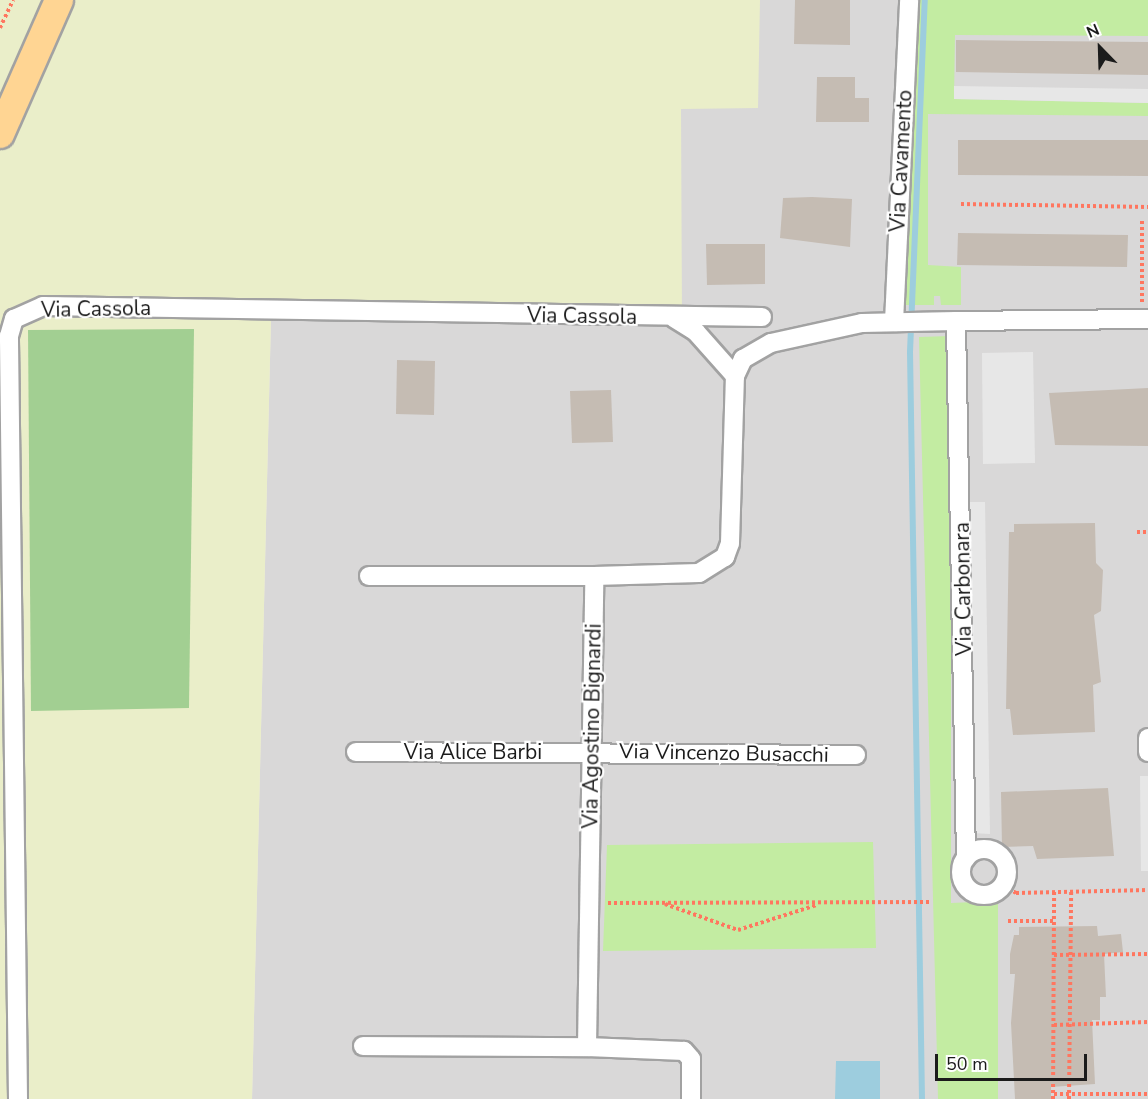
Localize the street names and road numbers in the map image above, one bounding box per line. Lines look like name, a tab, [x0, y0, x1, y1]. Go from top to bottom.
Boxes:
street label: Via Cavamento	[885, 89, 917, 233]
street label: Via Cassola	[41, 295, 151, 323]
street label: Via Cassola	[527, 302, 637, 330]
street label: Via Carbonara	[949, 522, 977, 656]
street label: Via Agostino Bignardi	[578, 623, 606, 829]
street label: Via Alice Barbi	[404, 739, 542, 765]
street label: Via Vincenzo Busacchi	[619, 739, 829, 767]

